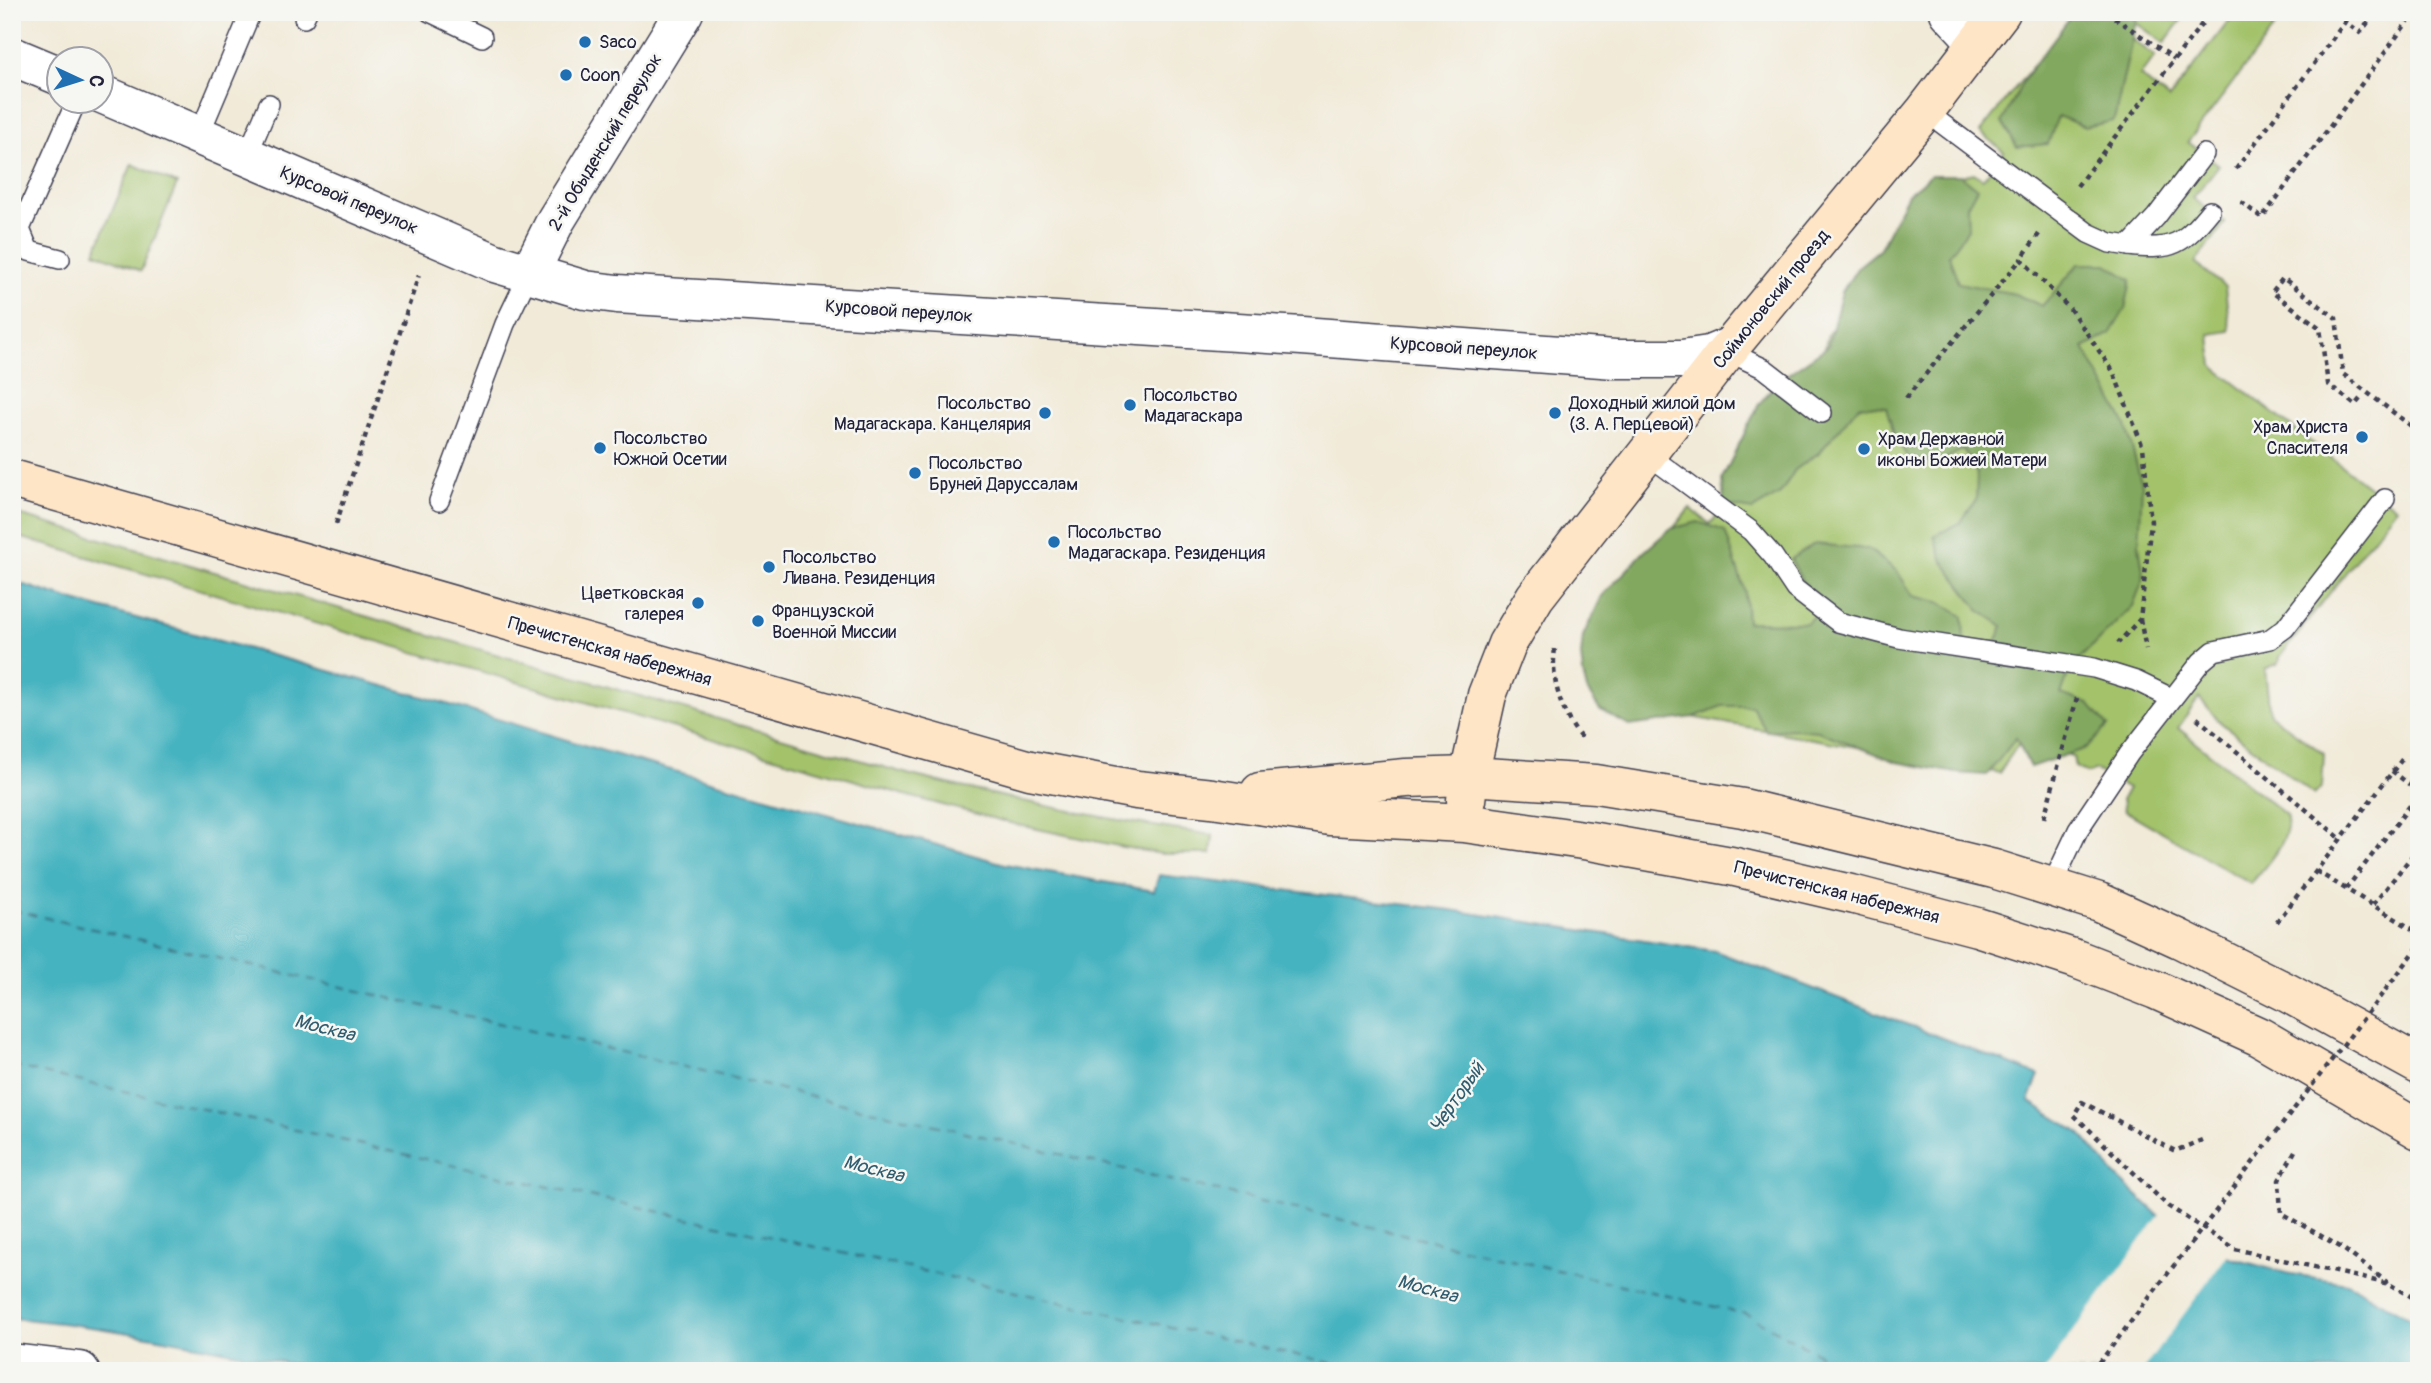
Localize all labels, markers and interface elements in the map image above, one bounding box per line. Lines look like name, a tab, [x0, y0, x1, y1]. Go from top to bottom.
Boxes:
place label: Saco	[599, 31, 637, 54]
marker: Saco	[577, 34, 593, 50]
north arrow	[46, 46, 116, 116]
street label: 2-й Обыденский переулок	[543, 49, 668, 235]
place label: Coon	[580, 64, 620, 87]
marker: Coon	[558, 67, 574, 83]
text: С	[84, 74, 108, 88]
street label: Курсовой переулок	[276, 161, 421, 240]
street label: Соймоновский проезд	[1708, 225, 1835, 374]
street label: Курсовой переулок	[824, 295, 974, 328]
street label: Курсовой переулок	[1389, 332, 1539, 365]
place label: Посольство Мадагаскара	[1144, 384, 1243, 428]
place label: Посольство Мадагаскара. Канцелярия	[834, 392, 1031, 436]
place label: Доходный жилой дом (З. А. Перцевой)	[1568, 392, 1736, 436]
marker: Посольство Мадагаскара	[1122, 397, 1138, 413]
marker: Посольство Мадагаскара. Канцелярия	[1037, 405, 1053, 421]
marker: Доходный жилой дом (З. А. Перцевой)	[1547, 405, 1563, 421]
place label: Храм Христа Спасителя	[2253, 416, 2348, 460]
place label: Посольство Южной Осетии	[614, 427, 727, 471]
place label: Храм Державной иконы Божией Матери	[1878, 428, 2047, 472]
marker: Храм Христа Спасителя	[2354, 429, 2370, 445]
marker: Посольство Южной Осетии	[592, 440, 608, 456]
marker: Храм Державной иконы Божией Матери	[1856, 441, 1872, 457]
place label: Посольство Бруней Даруссалам	[929, 452, 1078, 496]
marker: Посольство Бруней Даруссалам	[907, 465, 923, 481]
place label: Посольство Мадагаскара. Резиденция	[1068, 521, 1265, 565]
marker: Посольство Мадагаскара. Резиденция	[1046, 534, 1062, 550]
place label: Посольство Ливана. Резиденция	[782, 546, 935, 590]
marker: Посольство Ливана. Резиденция	[761, 559, 777, 575]
place label: Цветковская галерея	[581, 582, 684, 626]
marker: Цветковская галерея	[690, 595, 706, 611]
place label: Французской Военной Миссии	[772, 600, 896, 644]
street label: Пречистенская набережная	[505, 611, 714, 692]
marker: Французской Военной Миссии	[750, 613, 766, 629]
street label: Пречистенская набережная	[1732, 856, 1942, 929]
water label: Москва	[292, 1009, 359, 1047]
water label: Черторый	[1424, 1056, 1491, 1137]
water label: Москва	[841, 1150, 908, 1188]
water label: Москва	[1395, 1269, 1462, 1309]

